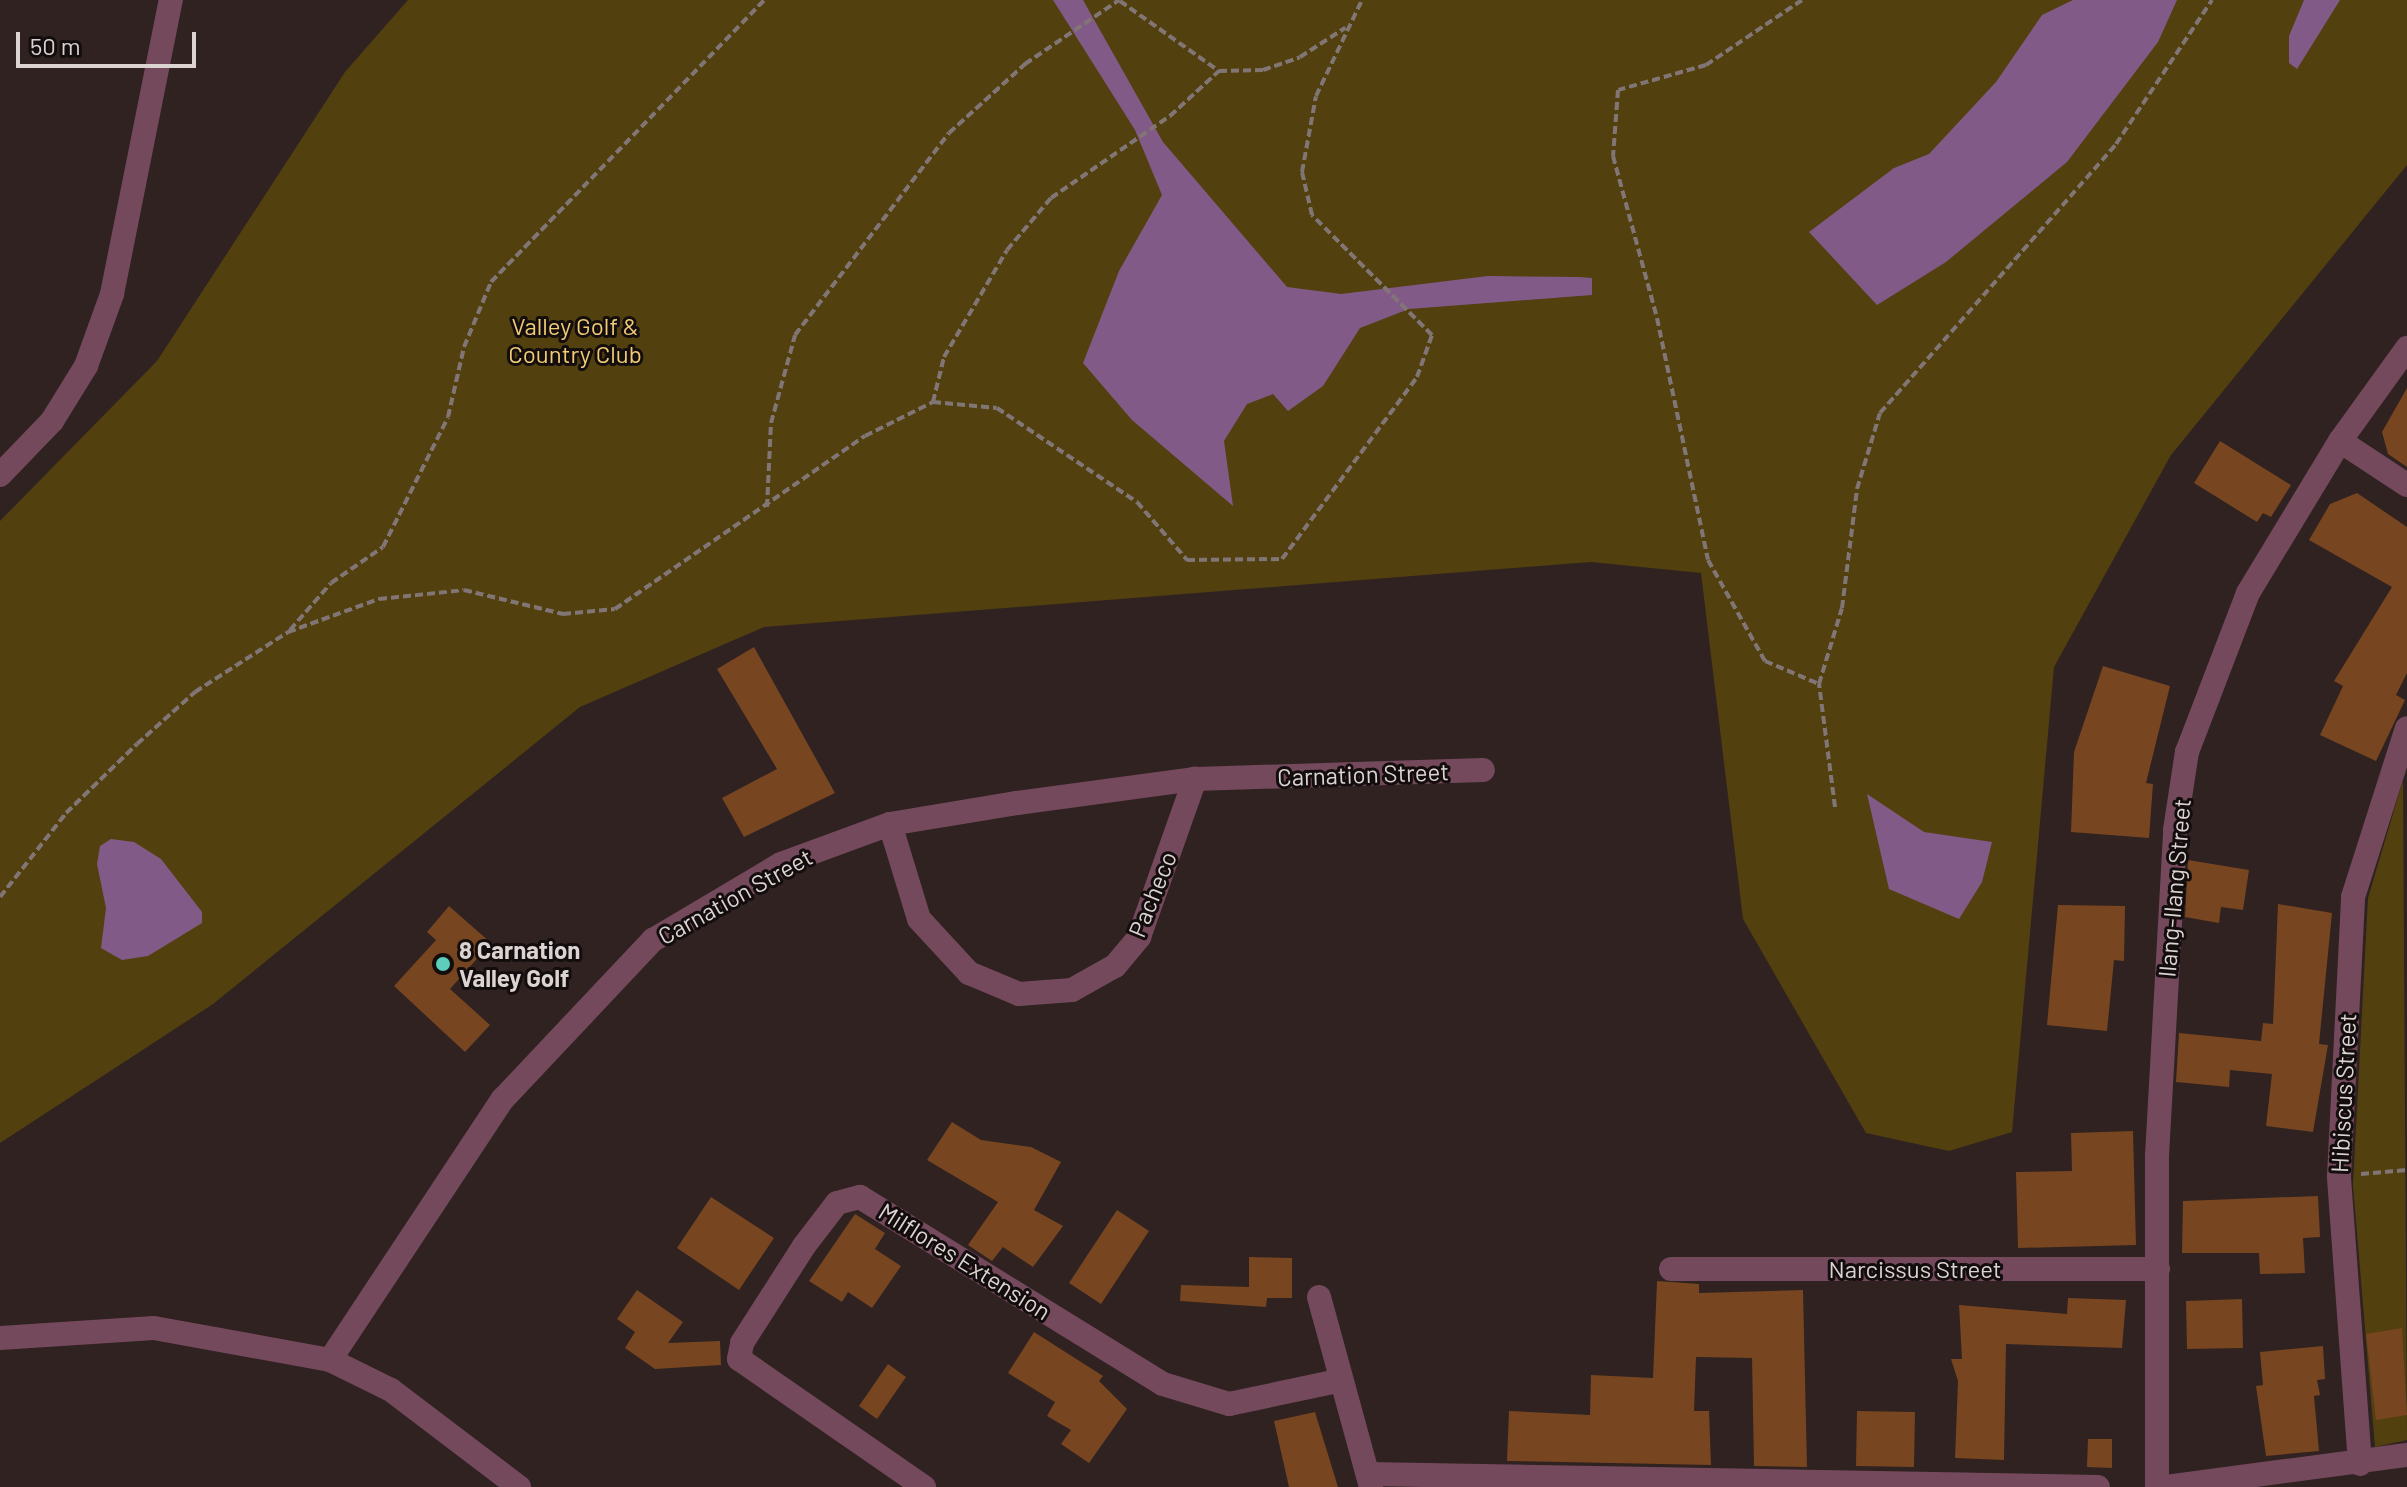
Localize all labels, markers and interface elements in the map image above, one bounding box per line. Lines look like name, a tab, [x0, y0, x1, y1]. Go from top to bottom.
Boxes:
scale bar	[20, 16, 200, 66]
text: 50 m	[30, 31, 81, 60]
park label: Valley Golf & Country Club	[508, 312, 642, 368]
street label: Carnation Street	[1277, 757, 1449, 791]
street label: Ilang-Ilang Street	[2152, 797, 2196, 979]
street label: Carnation Street	[653, 842, 817, 950]
street label: Pacheco	[1122, 847, 1182, 941]
place label: 8 Carnation Valley Golf	[459, 936, 580, 992]
marker: 8 Carnation Valley Golf	[434, 955, 452, 973]
street label: Hibiscus Street	[2324, 1012, 2362, 1174]
street label: Milflores Extension	[874, 1197, 1056, 1325]
street label: Narcissus Street	[1828, 1255, 2002, 1283]

